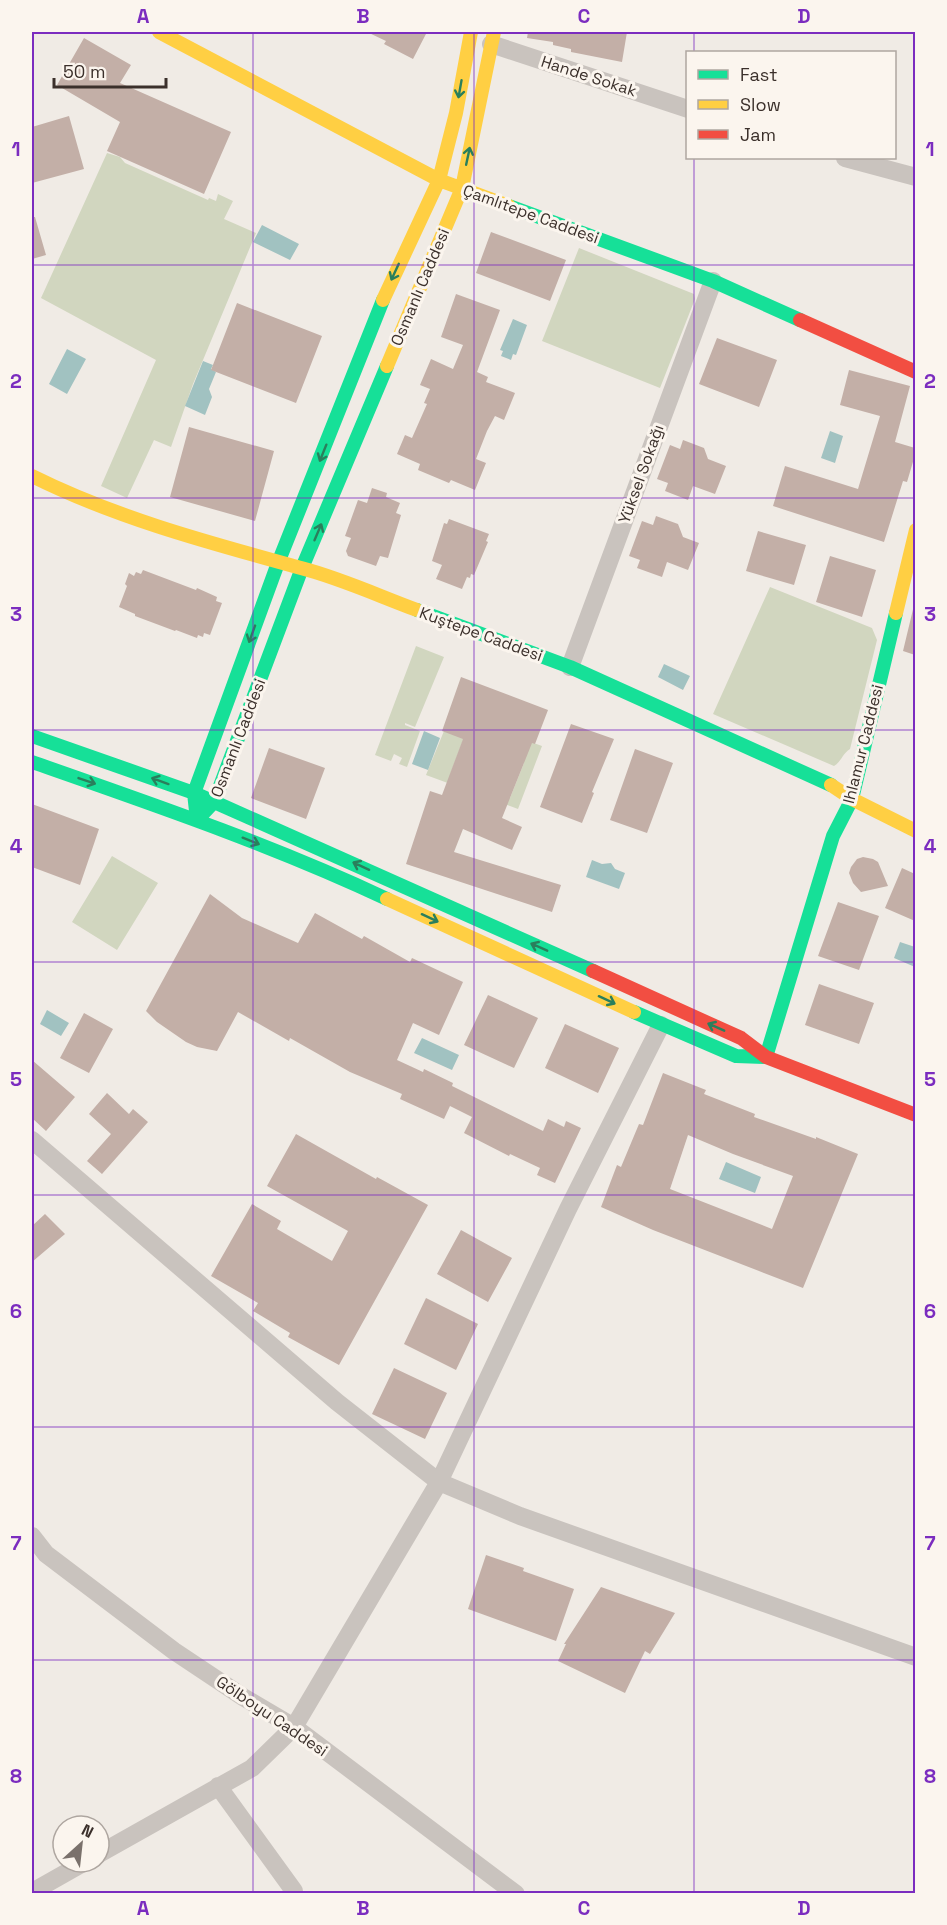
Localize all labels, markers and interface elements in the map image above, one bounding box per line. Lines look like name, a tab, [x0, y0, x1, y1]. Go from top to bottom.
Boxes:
text: A	[137, 3, 150, 29]
text: B	[356, 3, 370, 29]
text: C	[578, 3, 591, 29]
text: D	[797, 3, 811, 29]
scale bar	[54, 51, 166, 89]
street label: Hande Sokak	[539, 51, 640, 101]
legend	[686, 51, 896, 159]
text: 50 m	[63, 60, 105, 83]
text: Fast	[740, 63, 777, 86]
one-way arrow	[454, 79, 465, 98]
text: Slow	[740, 93, 781, 116]
text: Jam	[740, 123, 776, 146]
text: 1	[11, 136, 21, 162]
text: 1	[925, 136, 935, 162]
one-way arrow	[463, 147, 475, 166]
street label: Çamlıtepe Caddesi	[460, 180, 602, 248]
street label: Osmanlı Caddesi	[386, 225, 454, 349]
one-way arrow	[389, 262, 401, 280]
text: 2	[10, 368, 22, 394]
text: 2	[924, 368, 936, 394]
street label: Yüksel Sokağı	[613, 422, 669, 526]
one-way arrow	[316, 443, 327, 461]
one-way arrow	[313, 523, 324, 541]
text: 3	[10, 601, 22, 627]
text: 3	[924, 601, 936, 627]
street label: Kuştepe Caddesi	[416, 602, 546, 666]
one-way arrow	[246, 625, 257, 643]
street label: Osmanlı Caddesi	[206, 676, 270, 800]
street label: Ihlamur Caddesi	[838, 682, 888, 806]
one-way arrow	[151, 775, 169, 786]
one-way arrow	[77, 777, 96, 788]
text: 4	[10, 833, 23, 859]
text: 4	[924, 833, 937, 859]
one-way arrow	[241, 837, 260, 848]
one-way arrow	[353, 859, 371, 871]
one-way arrow	[421, 913, 439, 924]
one-way arrow	[530, 940, 548, 952]
one-way arrow	[598, 994, 616, 1006]
one-way arrow	[708, 1020, 726, 1032]
text: 5	[10, 1066, 22, 1092]
text: 5	[924, 1066, 936, 1092]
text: 6	[10, 1298, 22, 1324]
text: 6	[924, 1298, 936, 1324]
text: 7	[10, 1530, 22, 1556]
text: 7	[924, 1530, 936, 1556]
street label: Gölboyu Caddesi	[212, 1671, 332, 1761]
text: 8	[10, 1763, 22, 1789]
text: 8	[924, 1763, 936, 1789]
north arrow	[51, 1814, 111, 1874]
text: N	[78, 1819, 97, 1843]
text: A	[137, 1895, 150, 1921]
text: B	[356, 1895, 370, 1921]
text: C	[578, 1895, 591, 1921]
text: D	[797, 1895, 811, 1921]

